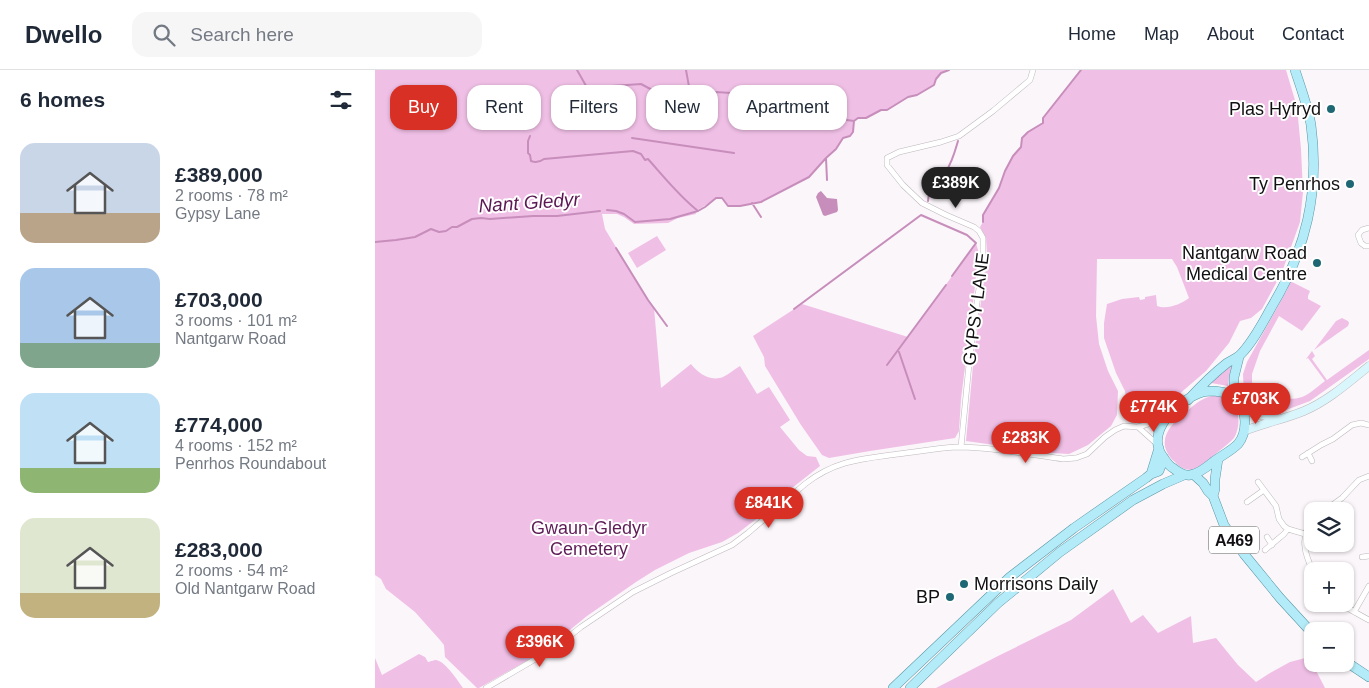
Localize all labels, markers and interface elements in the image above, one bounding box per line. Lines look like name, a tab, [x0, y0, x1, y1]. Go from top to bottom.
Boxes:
search box	[132, 12, 482, 57]
text: Dwello	[25, 21, 102, 48]
icon: search	[150, 21, 178, 49]
text: Search here	[190, 24, 294, 45]
text: Home	[1068, 24, 1116, 44]
text: Map	[1144, 24, 1179, 44]
text: About	[1207, 24, 1254, 44]
text: Contact	[1282, 24, 1344, 44]
chip: Buy	[390, 85, 457, 130]
chip: Rent	[467, 85, 541, 130]
chip: Filters	[551, 85, 636, 130]
chip: New	[646, 85, 718, 130]
chip: Apartment	[728, 85, 847, 130]
icon: filters	[327, 86, 355, 114]
text: 6 homes	[20, 88, 105, 111]
place label: Plas Hyfryd	[1229, 99, 1321, 119]
marker: Plas Hyfryd	[1325, 103, 1337, 115]
icon: home	[60, 163, 120, 223]
text: £389,000	[175, 163, 263, 186]
pin: £389K	[921, 166, 991, 209]
text: £389K	[932, 174, 980, 191]
place label: Ty Penrhos	[1249, 174, 1340, 194]
marker: Ty Penrhos	[1344, 178, 1356, 190]
text: 2 rooms · 78 m²	[175, 187, 288, 204]
water label: Nant Gledyr	[478, 188, 581, 217]
text: Gypsy Lane	[175, 205, 260, 222]
place label: Nantgarw Road Medical Centre	[1182, 243, 1307, 284]
street label: GYPSY LANE	[959, 251, 993, 367]
marker: Nantgarw Road Medical Centre	[1311, 257, 1323, 269]
icon: home	[60, 288, 120, 348]
text: £703,000	[175, 288, 263, 311]
text: 3 rooms · 101 m²	[175, 312, 297, 329]
text: Nantgarw Road	[175, 330, 286, 347]
pin: £703K	[1221, 382, 1291, 425]
pin: £774K	[1119, 390, 1189, 433]
text: £703K	[1232, 390, 1280, 407]
text: £774K	[1130, 398, 1178, 415]
icon: home	[60, 413, 120, 473]
text: £774,000	[175, 413, 263, 436]
pin: £283K	[991, 422, 1061, 464]
text: £283K	[1002, 429, 1050, 446]
text: 4 rooms · 152 m²	[175, 437, 297, 454]
text: Penrhos Roundabout	[175, 455, 326, 472]
pin: £841K	[734, 486, 804, 529]
text: £841K	[745, 494, 793, 511]
map controls	[1304, 502, 1354, 672]
button: layers	[1304, 502, 1354, 552]
park label: Gwaun-Gledyr Cemetery	[531, 518, 647, 559]
road number: A469	[1209, 526, 1259, 554]
icon: home	[60, 538, 120, 598]
text: £283,000	[175, 538, 263, 561]
text: 2 rooms · 54 m²	[175, 562, 288, 579]
button: +	[1304, 562, 1354, 612]
place label: Morrisons Daily	[974, 574, 1098, 594]
marker: Morrisons Daily	[958, 578, 970, 590]
text: Old Nantgarw Road	[175, 580, 316, 597]
place label: BP	[916, 587, 940, 607]
marker: BP	[944, 591, 956, 603]
button: −	[1304, 622, 1354, 672]
pin: £396K	[505, 626, 575, 668]
text: £396K	[516, 633, 564, 650]

